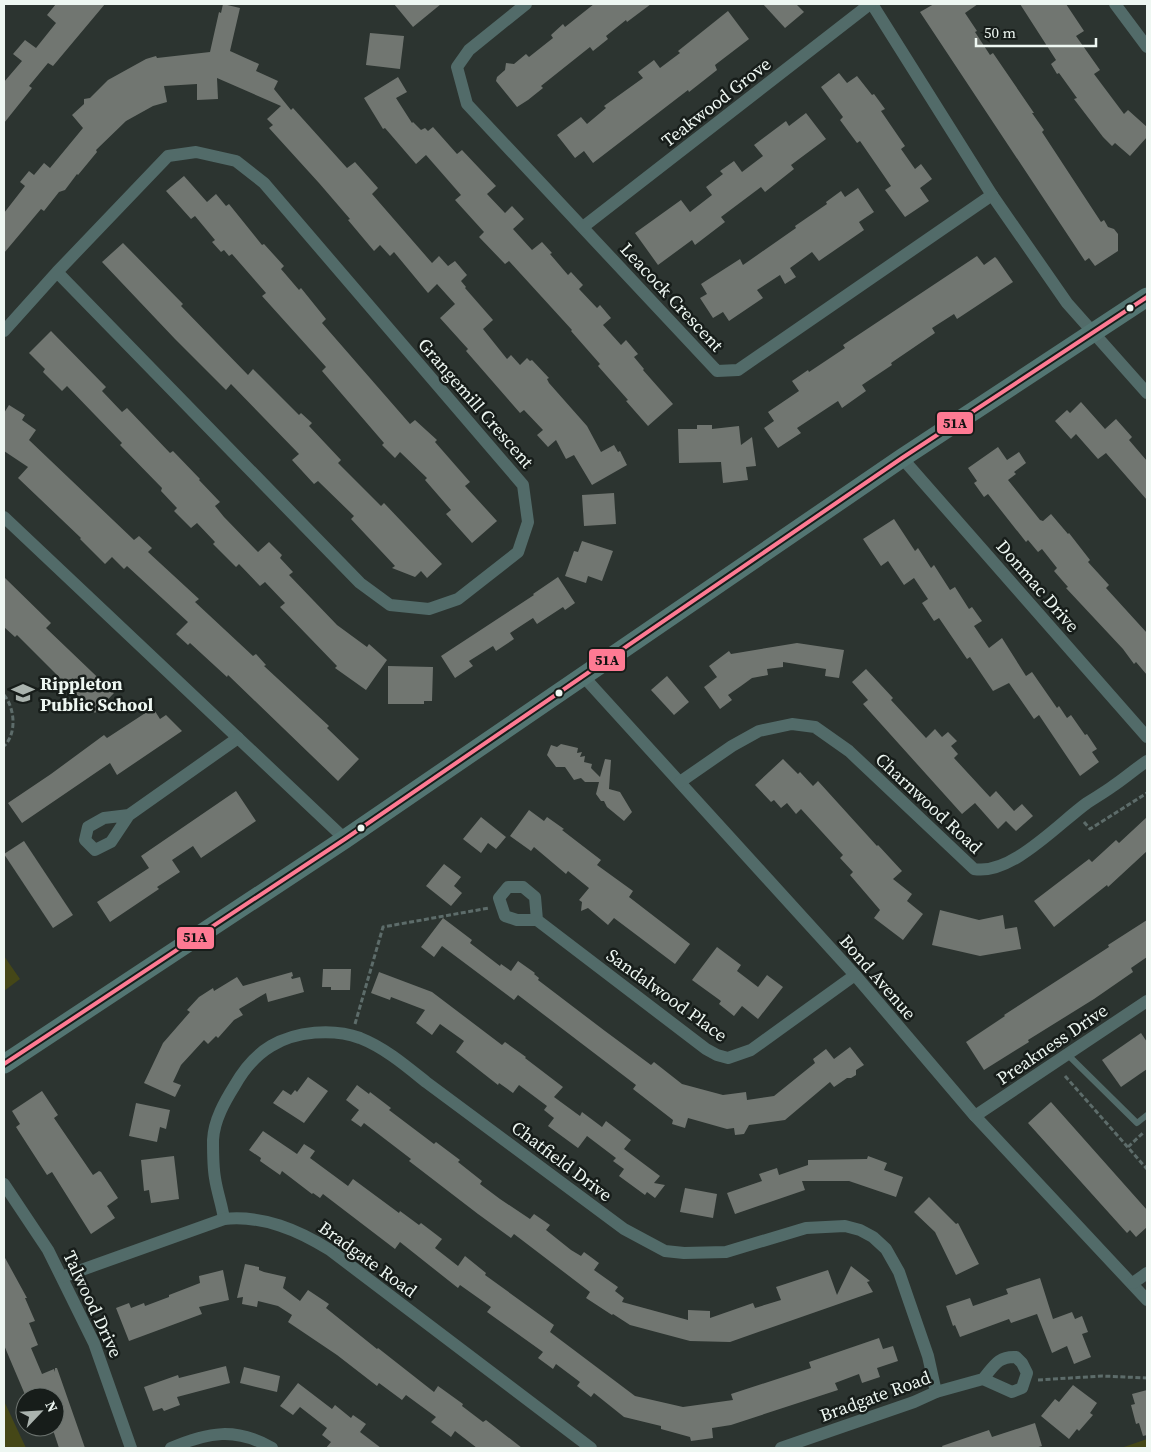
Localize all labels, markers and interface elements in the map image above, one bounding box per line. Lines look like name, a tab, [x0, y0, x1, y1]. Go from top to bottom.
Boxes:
scale bar	[976, 15, 1096, 47]
text: 50 m	[984, 22, 1016, 43]
street label: Teakwood Grove	[656, 51, 776, 153]
street label: Leacock Crescent	[615, 237, 729, 357]
unlabelled marker	[1125, 303, 1135, 313]
street label: Grangemill Crescent	[412, 333, 540, 474]
line badge: 51A	[936, 411, 974, 435]
text: 51A	[943, 413, 968, 433]
street label: Donmac Drive	[991, 534, 1085, 638]
line badge: 51A	[588, 648, 626, 672]
text: 51A	[595, 650, 620, 670]
place label: Rippleton Public School	[40, 671, 154, 717]
school or university icon: Rippleton Public School	[10, 680, 36, 706]
unlabelled marker	[554, 688, 564, 698]
street label: Charnwood Road	[870, 747, 988, 859]
unlabelled marker	[356, 823, 366, 833]
line badge: 51A	[176, 926, 215, 950]
text: 51A	[183, 927, 208, 947]
street label: Bond Avenue	[834, 929, 922, 1025]
street label: Sandalwood Place	[601, 943, 733, 1047]
street label: Preakness Drive	[991, 998, 1113, 1090]
street label: Chatfield Drive	[506, 1115, 618, 1207]
street label: Bradgate Road	[314, 1215, 422, 1303]
street label: Talwood Drive	[57, 1246, 129, 1362]
street label: Bradgate Road	[816, 1364, 934, 1428]
north arrow	[15, 1387, 65, 1437]
text: N	[41, 1398, 63, 1415]

